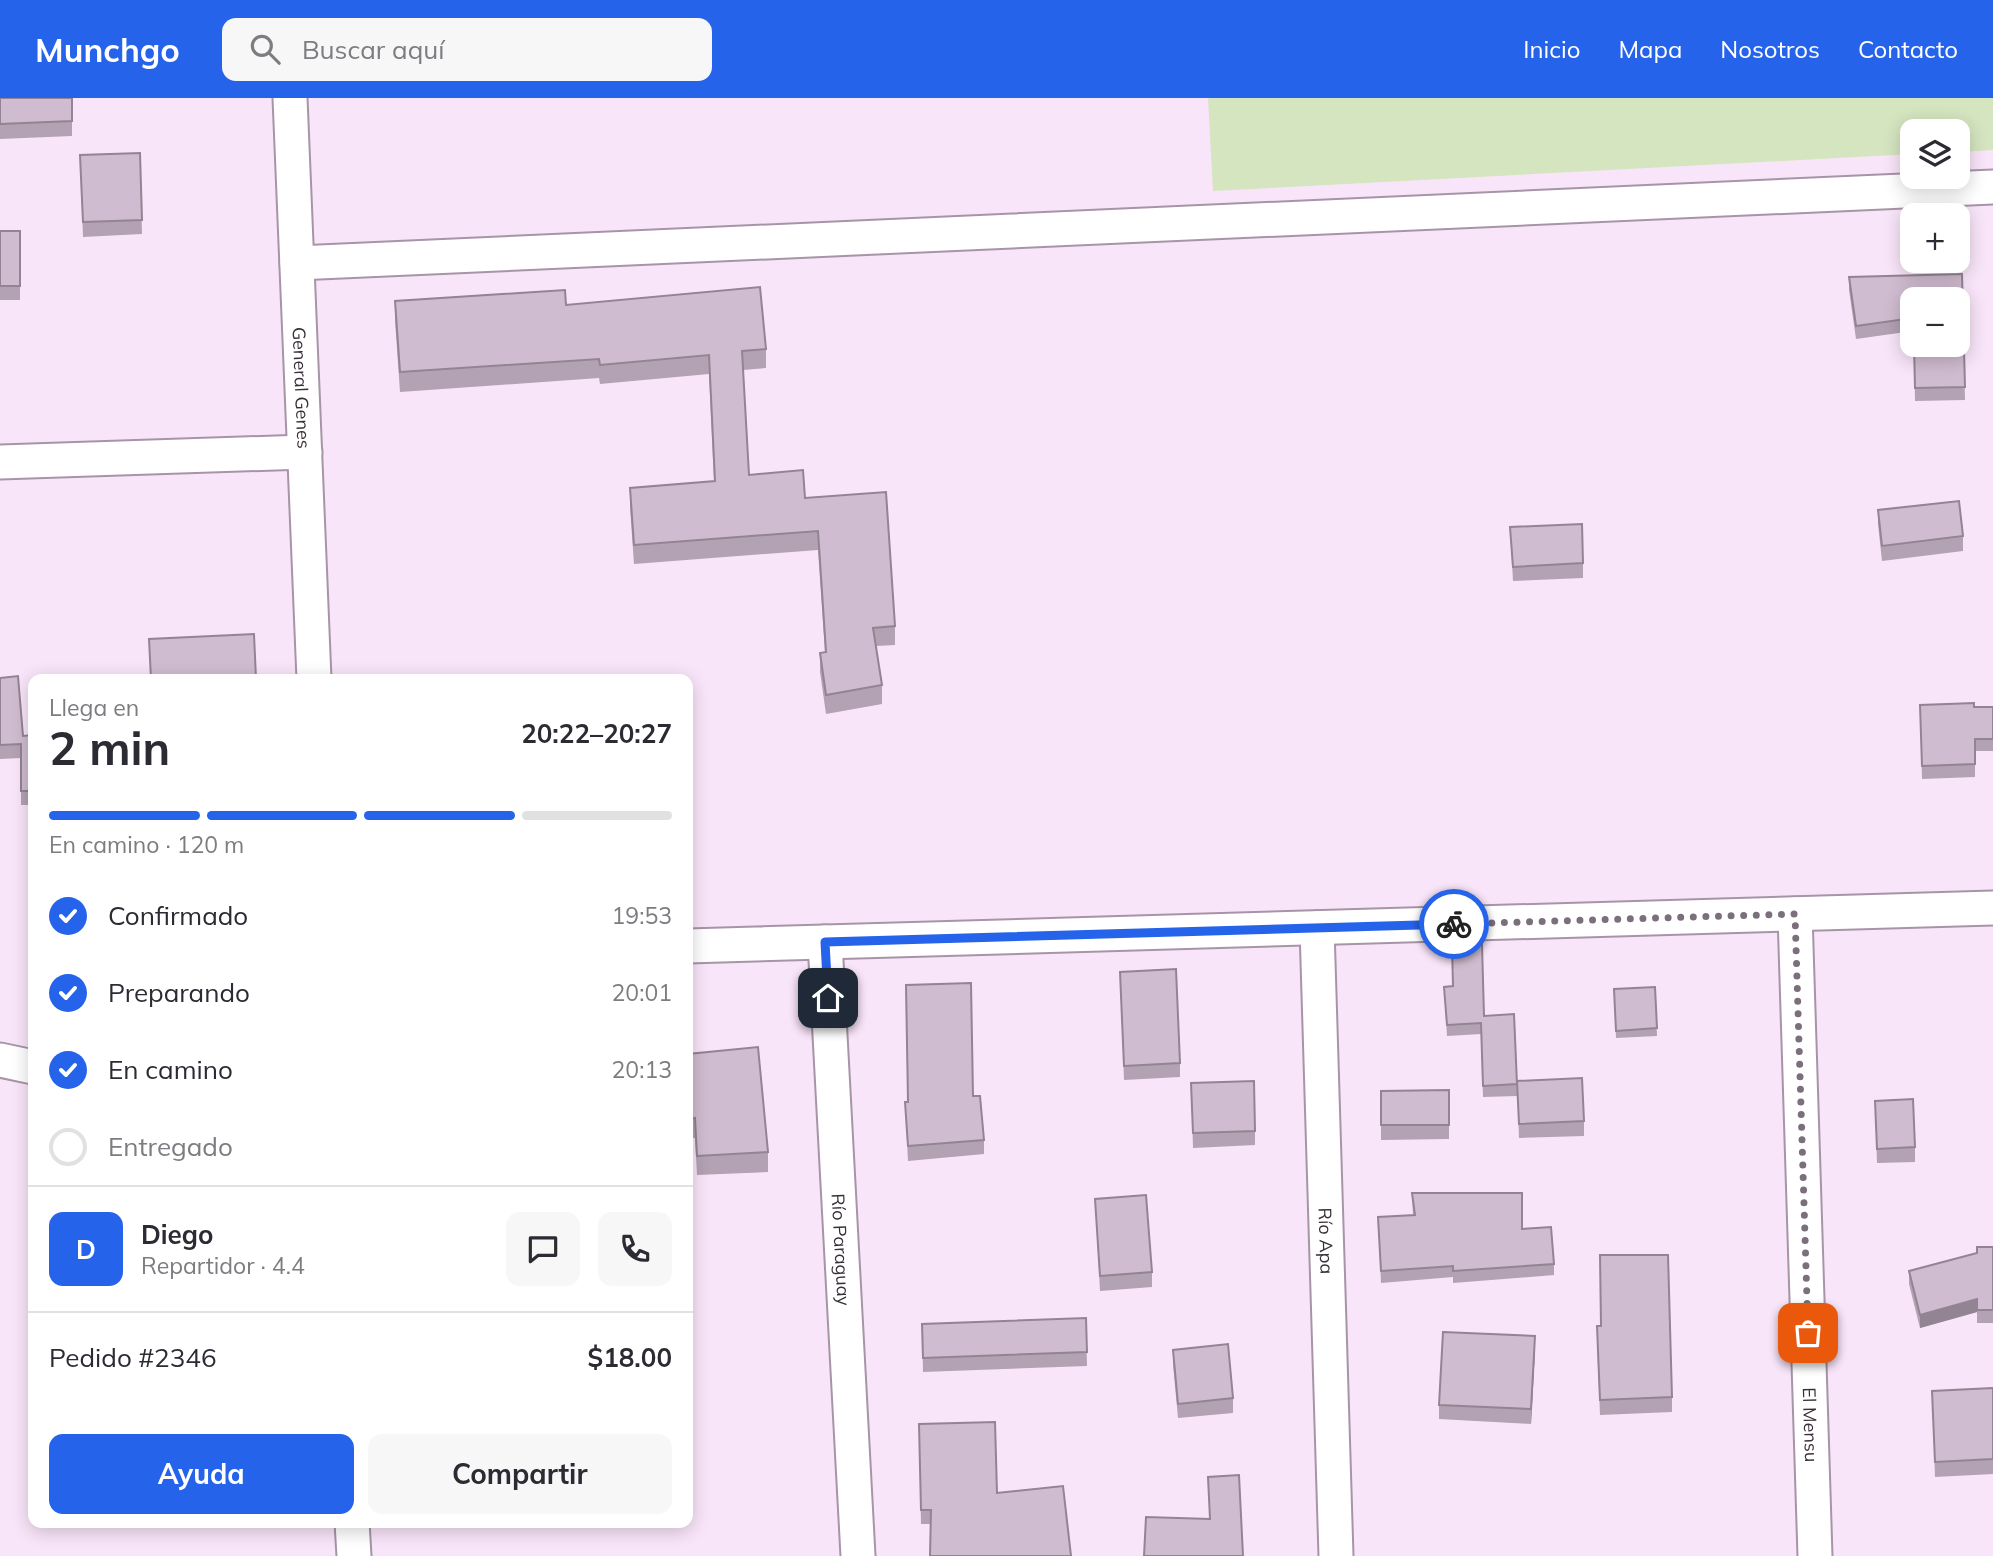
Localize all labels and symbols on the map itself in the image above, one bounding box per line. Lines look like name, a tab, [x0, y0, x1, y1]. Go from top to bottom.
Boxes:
street label: General Genes	[288, 326, 316, 449]
courier	[1419, 889, 1489, 959]
pin	[798, 968, 858, 1028]
street label: Río Paraguay	[827, 1193, 856, 1307]
street label: Río Apa	[1314, 1207, 1339, 1274]
pin	[1778, 1303, 1838, 1363]
street label: El Mensu	[1798, 1387, 1824, 1462]

